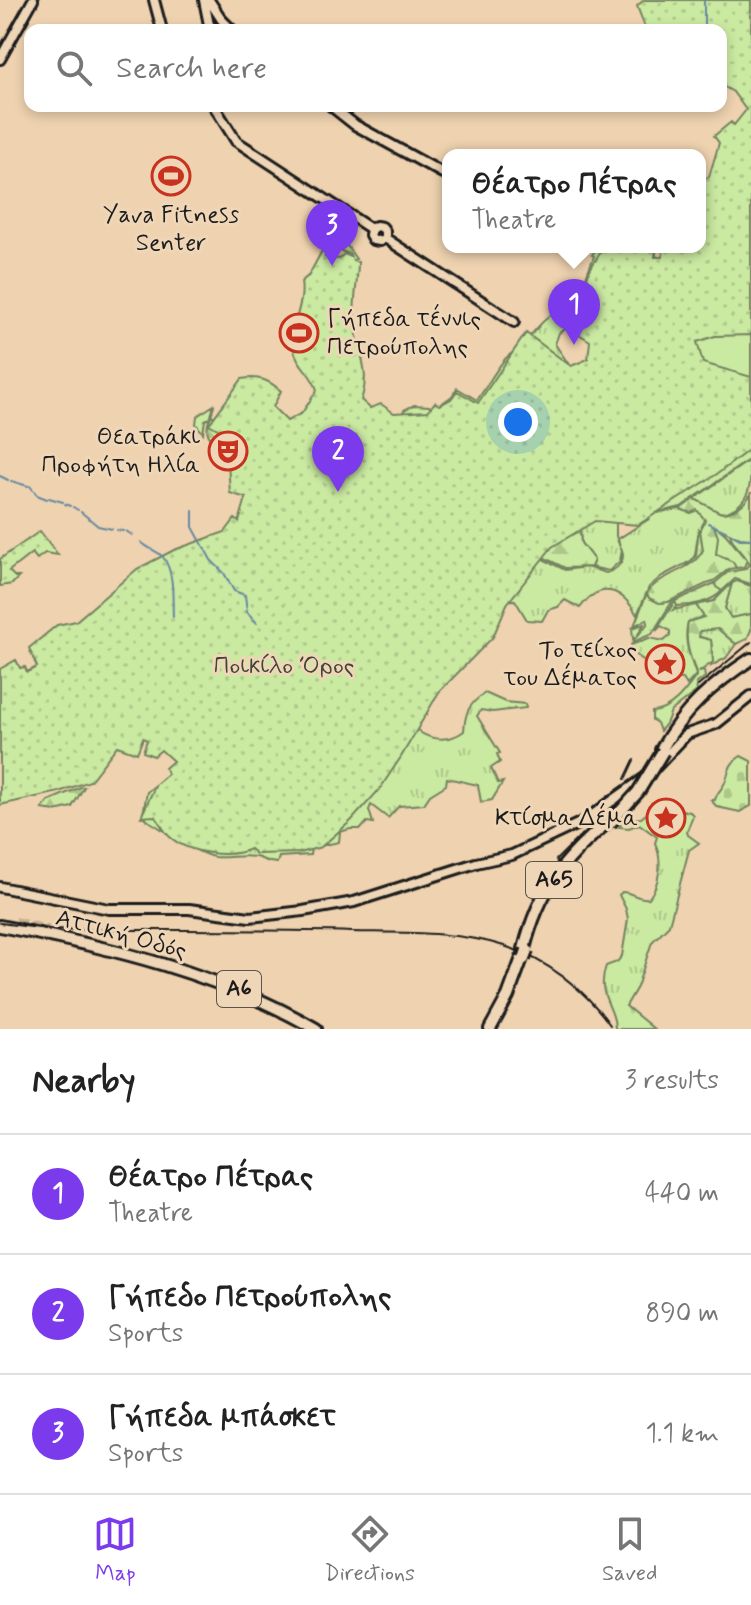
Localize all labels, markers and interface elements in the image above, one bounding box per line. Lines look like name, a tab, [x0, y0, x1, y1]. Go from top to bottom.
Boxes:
search box	[24, 24, 727, 112]
icon: search	[52, 46, 96, 90]
text: Search here	[116, 49, 267, 88]
popup	[442, 149, 706, 253]
sports icon: Yava Fitness Senter	[150, 155, 192, 197]
text: Θέατρο Πέτρας	[471, 165, 677, 204]
place label: Yava Fitness Senter	[103, 200, 239, 259]
pin: 3	[306, 200, 358, 266]
text: Theatre	[471, 204, 556, 238]
pin: 1	[548, 279, 600, 345]
place label: Γήπεδα τέννις Πετρούπολης	[327, 303, 481, 363]
sports icon: Γήπεδα τέννις Πετρούπολης	[278, 312, 320, 354]
your location	[498, 402, 538, 442]
place label: Θεατράκι Προφήτη Ηλία	[41, 422, 200, 481]
pin: 2	[312, 426, 364, 492]
theatre icon: Θεατράκι Προφήτη Ηλία	[207, 430, 249, 472]
place label: Το τείχος του Δέματος	[503, 635, 637, 694]
place icon: Το τείχος του Δέματος	[644, 643, 686, 685]
park label: Ποικίλο Όρος	[214, 651, 354, 682]
place icon: Κτίσμα Δέμα	[645, 797, 687, 839]
place label: Κτίσμα Δέμα	[495, 802, 638, 834]
road number: Α65	[526, 862, 582, 898]
street label: Αττική Οδός	[52, 903, 190, 967]
road number: Α6	[217, 971, 261, 1007]
text: Nearby	[32, 1059, 136, 1104]
text: 3 results	[625, 1064, 719, 1098]
text: Θέατρο Πέτρας	[108, 1158, 313, 1197]
text: 1	[52, 1177, 64, 1211]
text: 440 m	[645, 1177, 719, 1211]
text: Theatre	[108, 1197, 193, 1231]
text: Γήπεδο Πετρούπολης	[108, 1278, 391, 1317]
text: 2	[52, 1297, 64, 1331]
text: 890 m	[645, 1297, 719, 1331]
text: Sports	[108, 1317, 183, 1351]
text: Γήπεδα μπάσκετ	[108, 1398, 336, 1437]
text: 3	[52, 1417, 64, 1451]
text: 1.1 km	[645, 1417, 719, 1451]
text: Sports	[108, 1437, 183, 1471]
tab: Map	[93, 1512, 137, 1588]
tab: Directions	[324, 1512, 415, 1588]
tab: Saved	[602, 1512, 657, 1588]

